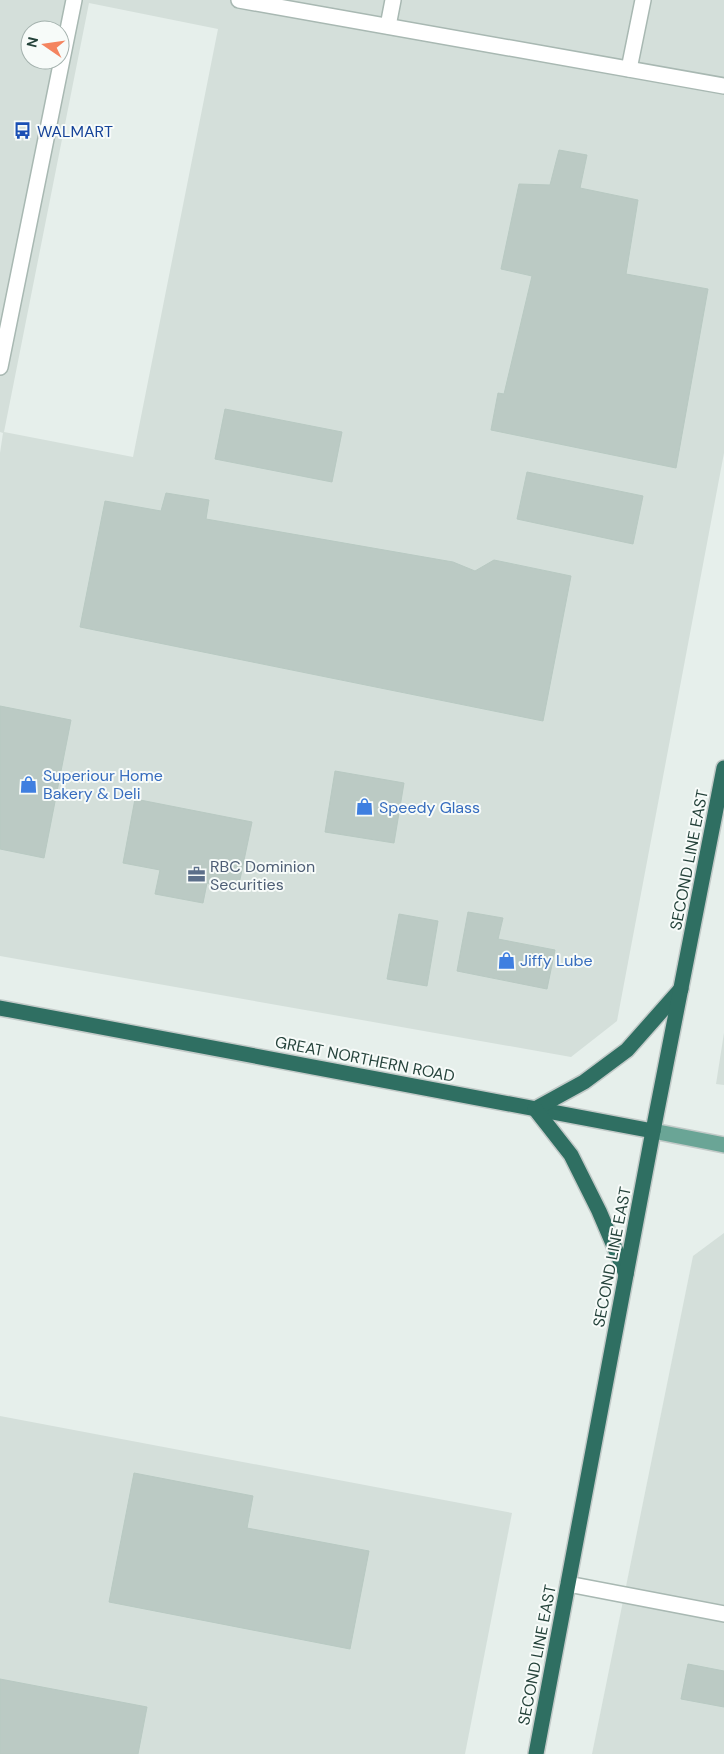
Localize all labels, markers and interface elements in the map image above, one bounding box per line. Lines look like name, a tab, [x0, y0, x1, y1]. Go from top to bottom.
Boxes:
north arrow	[20, 20, 70, 70]
text: N	[22, 35, 42, 49]
bus stop icon: WALMART	[13, 121, 33, 141]
place label: WALMART	[37, 121, 113, 142]
place label: Superiour Home Bakery & Deli	[43, 765, 163, 804]
shop icon: Superiour Home Bakery & Deli	[19, 774, 39, 794]
street label: SECOND LINE EAST	[665, 788, 713, 932]
shop icon: Speedy Glass	[355, 797, 375, 817]
place label: Speedy Glass	[379, 797, 480, 818]
place label: RBC Dominion Securities	[210, 856, 315, 895]
office icon: RBC Dominion Securities	[186, 865, 206, 885]
shop icon: Jiffy Lube	[496, 950, 516, 970]
place label: Jiffy Lube	[520, 950, 593, 971]
street label: GREAT NORTHERN ROAD	[273, 1031, 457, 1087]
street label: SECOND LINE EAST	[588, 1185, 636, 1329]
street label: SECOND LINE EAST	[513, 1583, 561, 1727]

